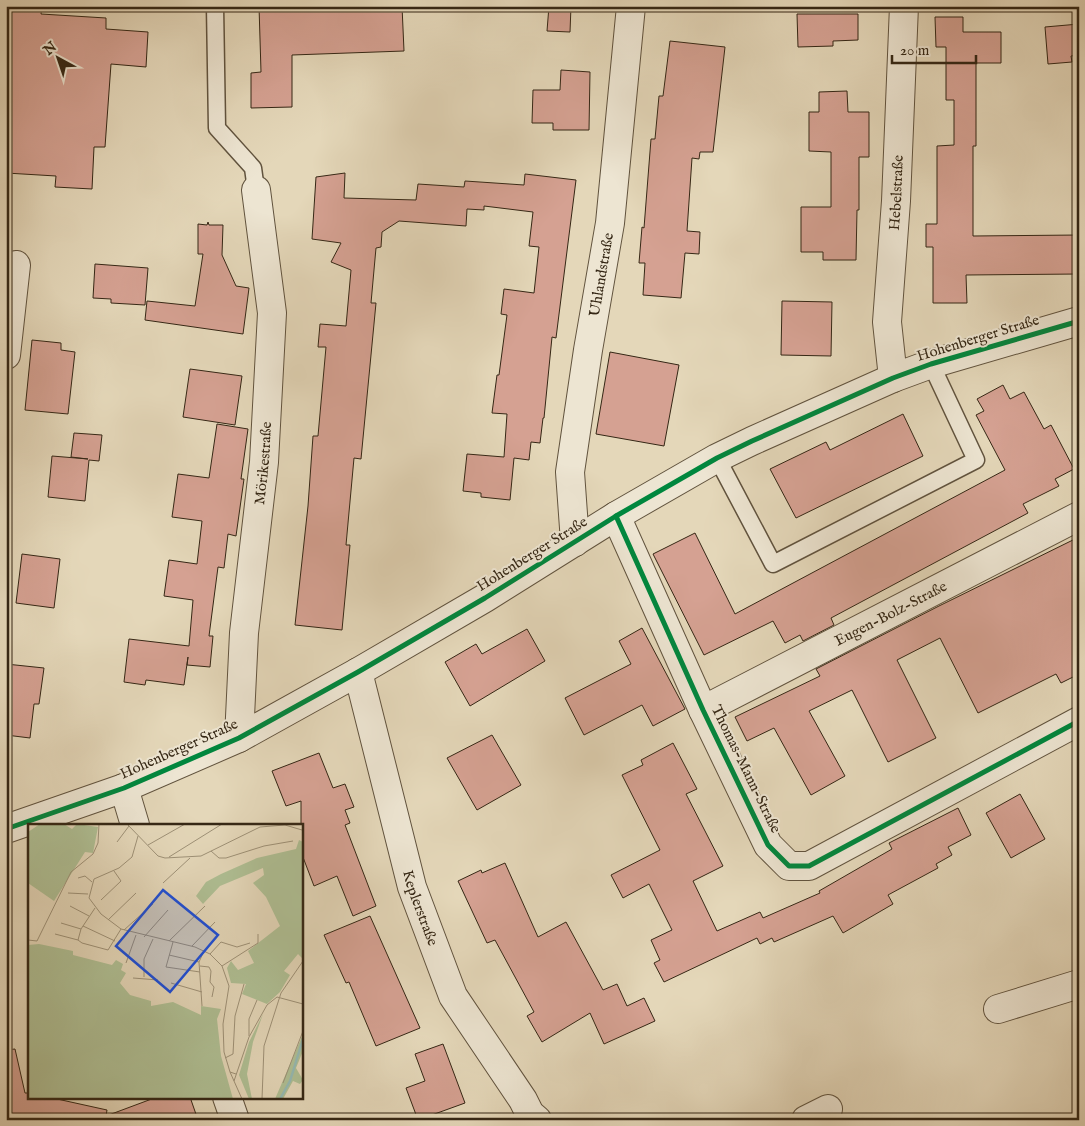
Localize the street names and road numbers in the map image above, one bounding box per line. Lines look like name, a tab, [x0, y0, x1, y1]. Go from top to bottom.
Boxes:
street label: Hebelstraße	[884, 154, 907, 231]
street label: Uhlandstraße	[584, 231, 618, 318]
street label: Hohenberger Straße	[914, 310, 1042, 366]
street label: Mörikestraße	[250, 421, 276, 506]
street label: Hohenberger Straße	[473, 512, 591, 596]
street label: Eugen-Bolz-Straße	[831, 576, 950, 650]
street label: Thomas-Mann-Straße	[707, 702, 785, 836]
street label: Hohenberger Straße	[117, 714, 241, 784]
street label: Keplerstraße	[399, 868, 443, 948]

